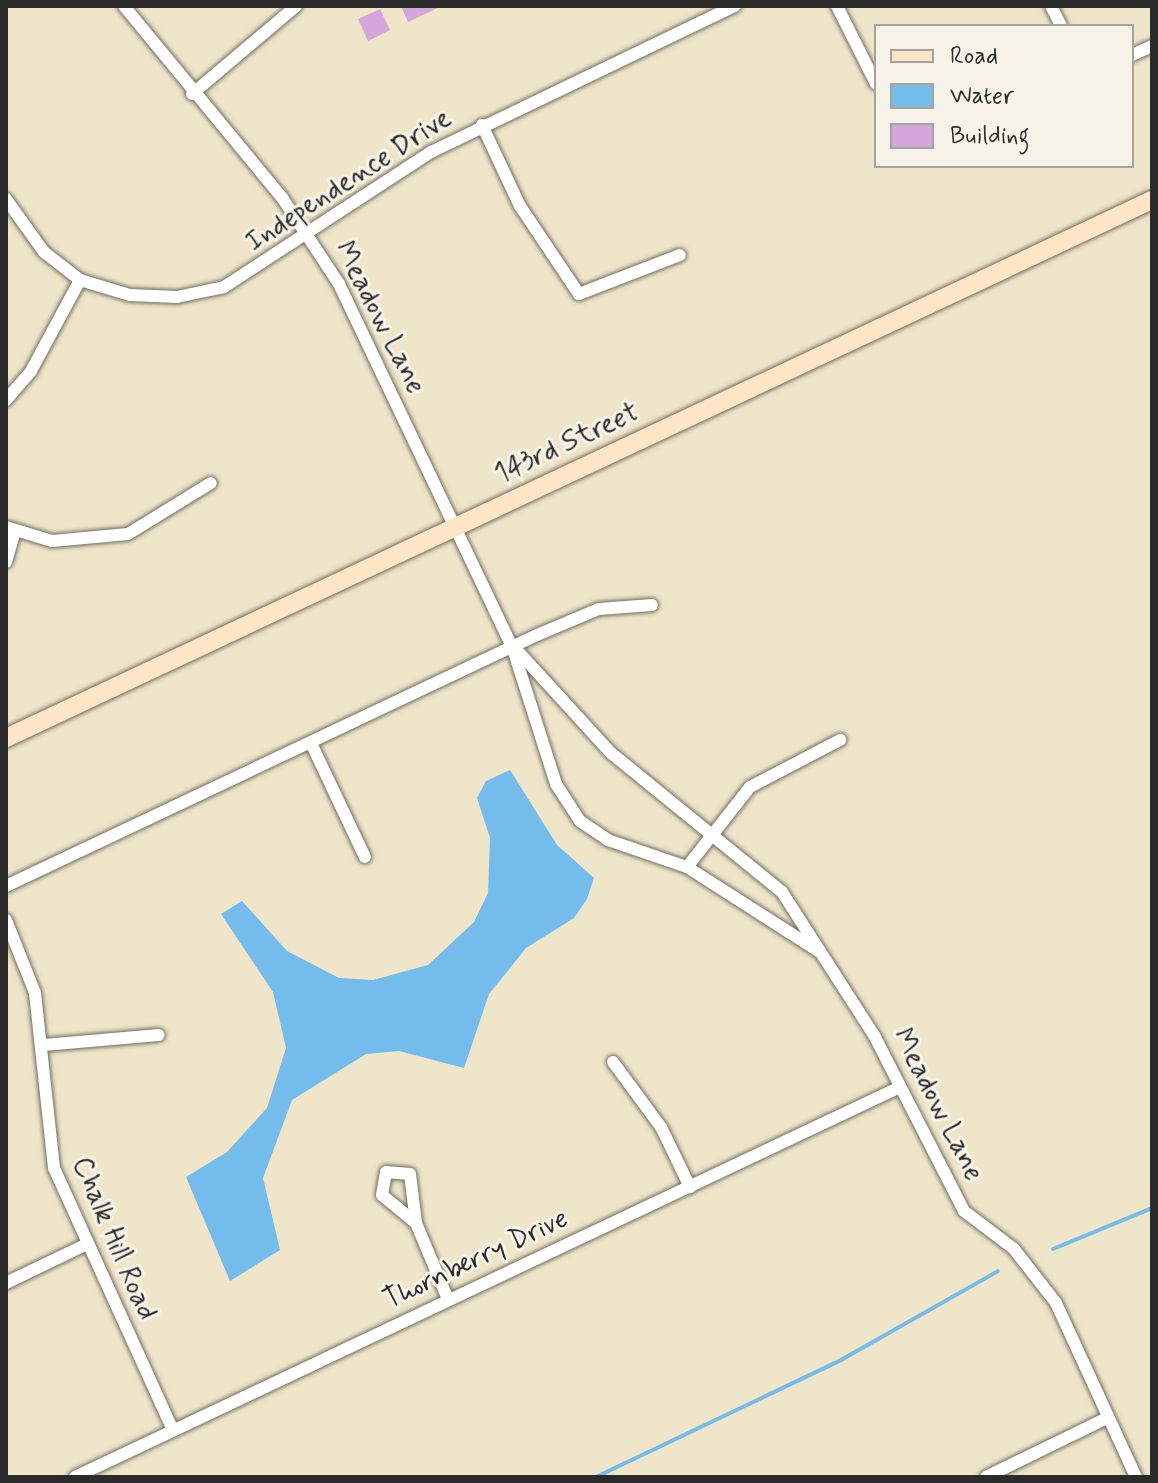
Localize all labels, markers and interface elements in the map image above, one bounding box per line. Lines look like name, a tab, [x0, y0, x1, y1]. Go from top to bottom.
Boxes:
legend	[874, 24, 1134, 168]
text: Road	[950, 41, 998, 72]
text: Water	[950, 81, 1014, 112]
street label: Independence Drive	[241, 103, 457, 259]
text: Building	[950, 121, 1030, 152]
street label: Meadow Lane	[326, 236, 432, 400]
street label: 143rd Street	[490, 396, 644, 492]
street label: Meadow Lane	[884, 1023, 990, 1187]
street label: Chalk Hill Road	[63, 1151, 163, 1327]
street label: Thornberry Drive	[378, 1202, 574, 1318]

